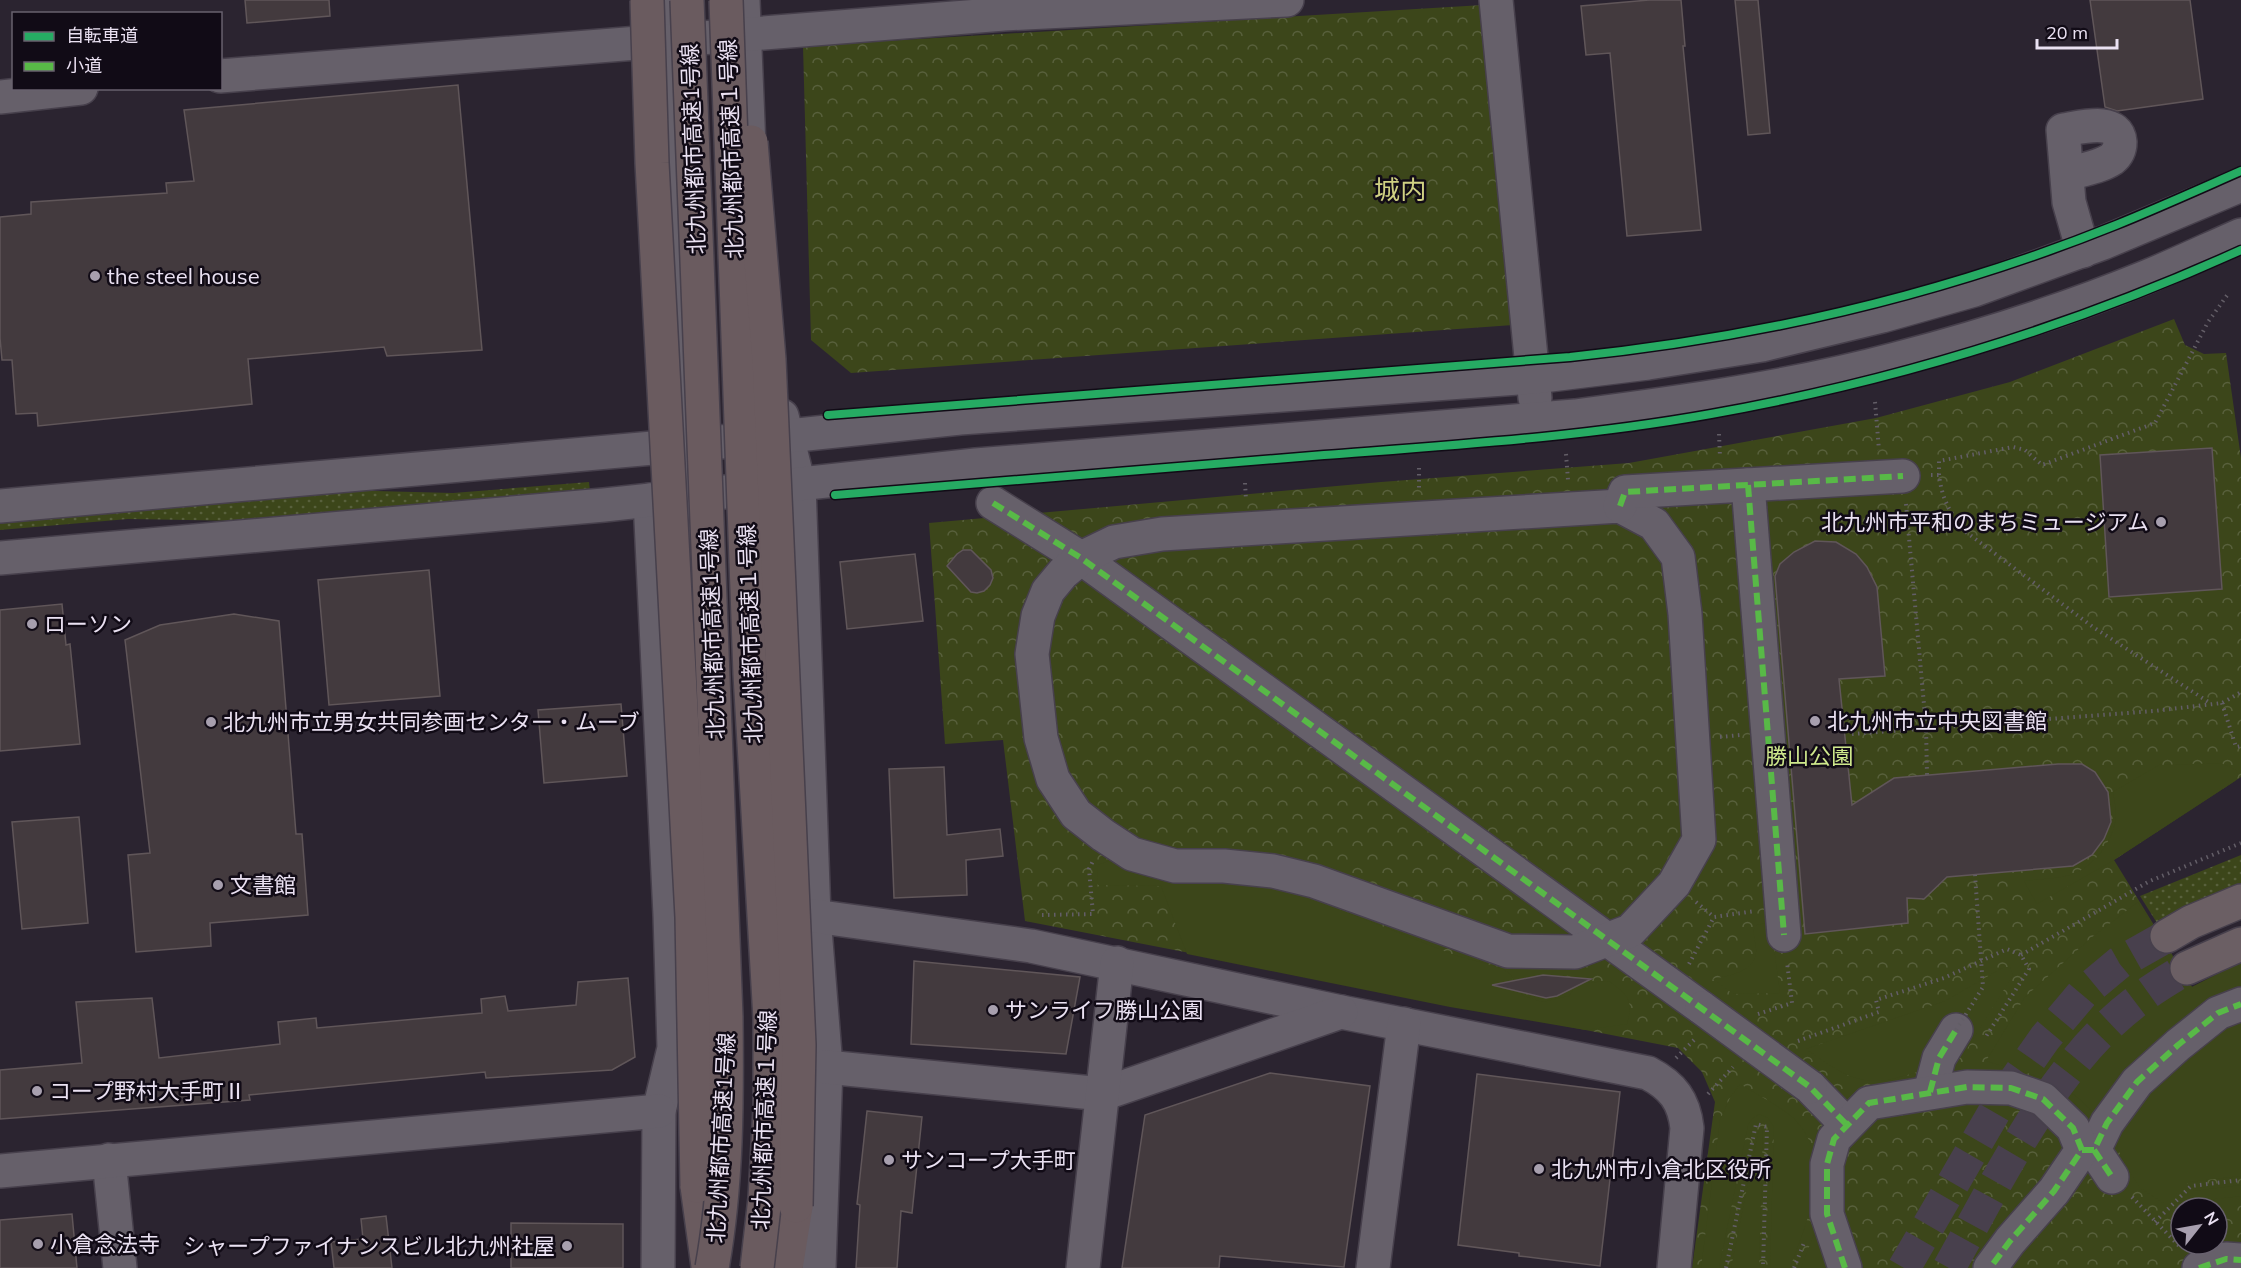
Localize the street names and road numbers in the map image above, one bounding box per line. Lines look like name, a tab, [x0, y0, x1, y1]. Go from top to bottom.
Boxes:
street label: 北九州都市高速１号線	[713, 39, 749, 259]
street label: 北九州都市高速1号線	[675, 43, 711, 255]
street label: 北九州都市高速１号線	[732, 524, 768, 744]
street label: 北九州都市高速1号線	[694, 528, 730, 740]
street label: 北九州都市高速１号線	[746, 1010, 782, 1230]
street label: 北九州都市高速1号線	[701, 1032, 741, 1244]

